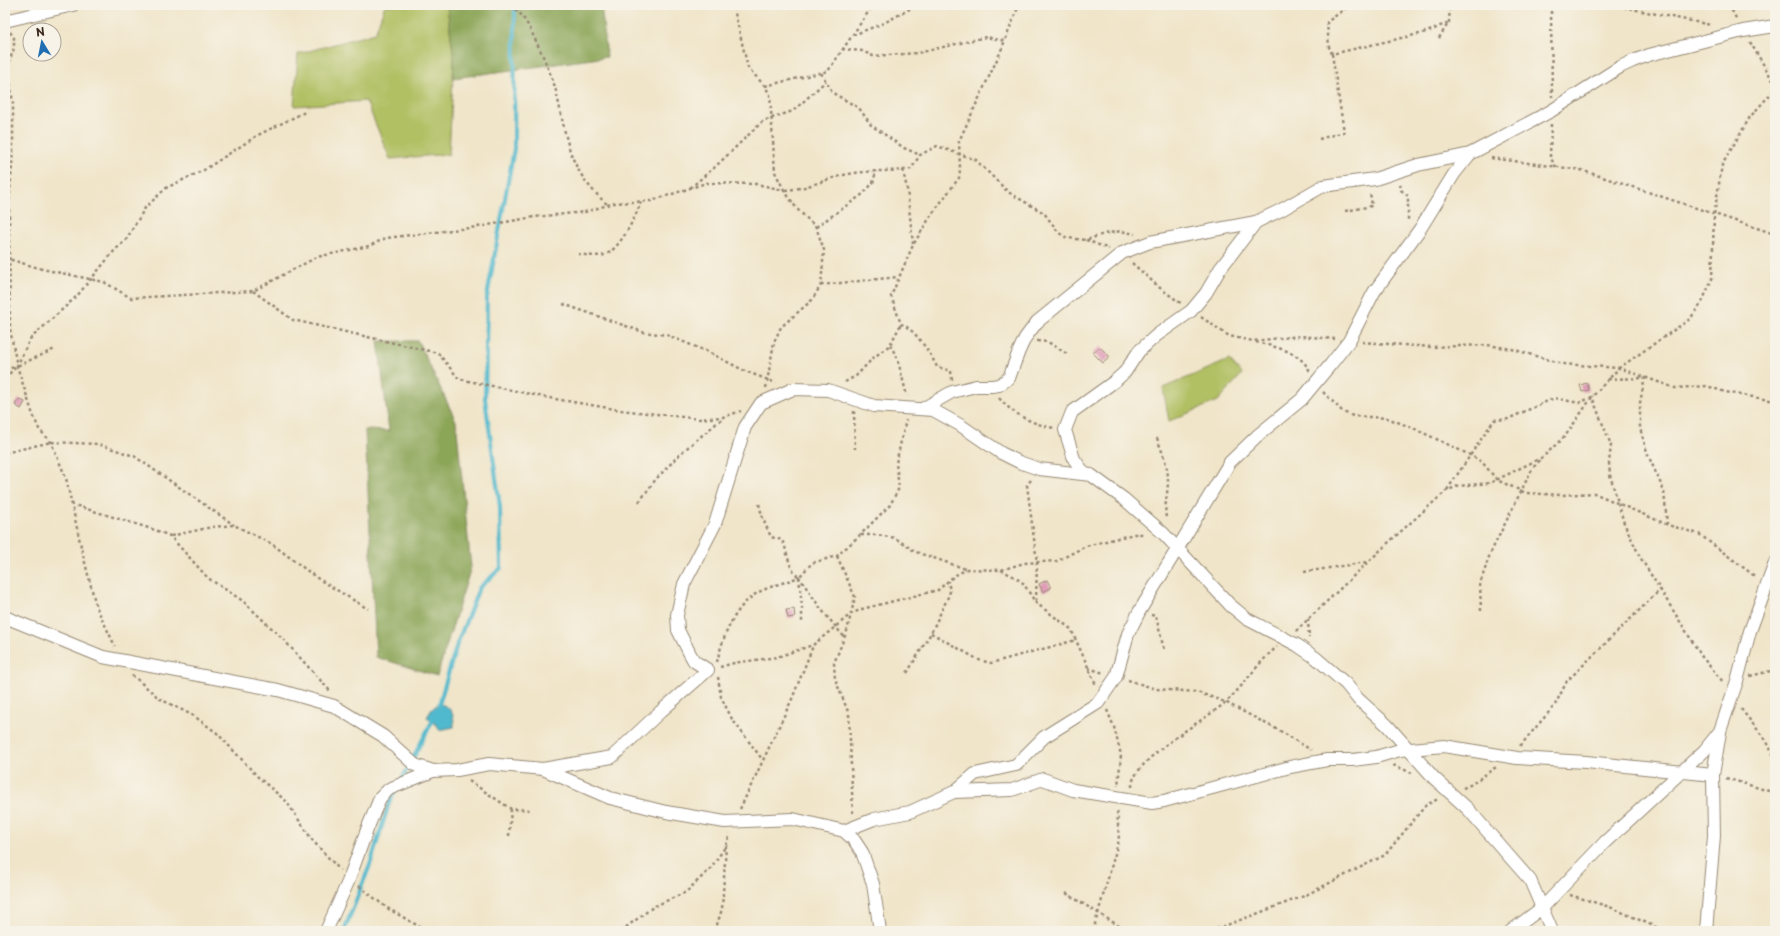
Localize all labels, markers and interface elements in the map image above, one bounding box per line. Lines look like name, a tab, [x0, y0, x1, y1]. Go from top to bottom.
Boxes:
north arrow	[22, 22, 62, 62]
text: N	[34, 22, 46, 41]

